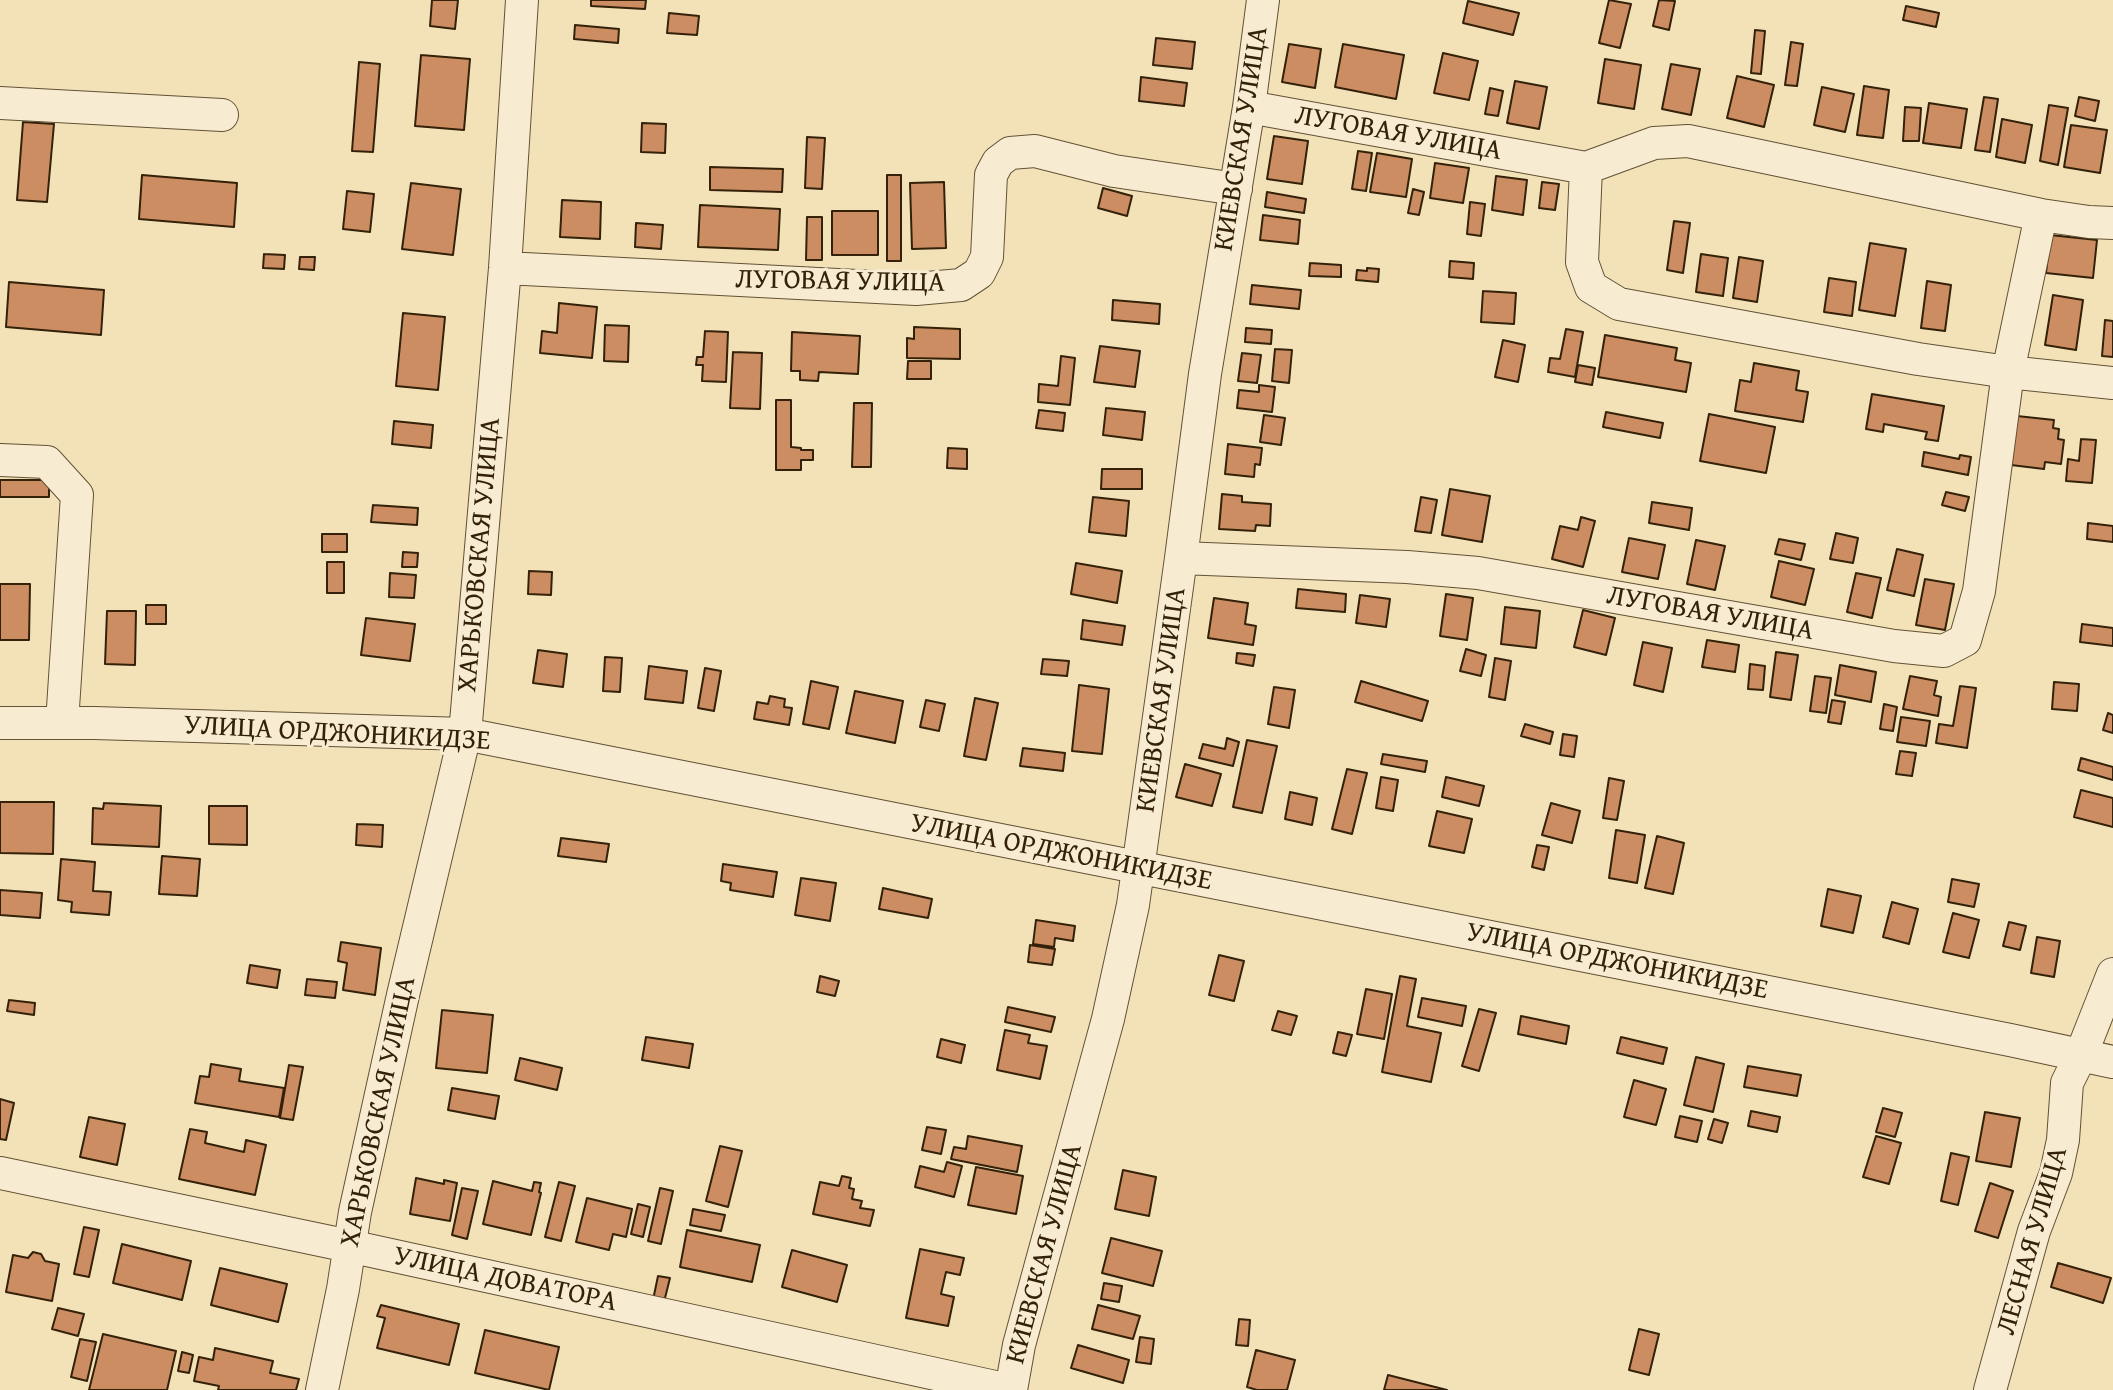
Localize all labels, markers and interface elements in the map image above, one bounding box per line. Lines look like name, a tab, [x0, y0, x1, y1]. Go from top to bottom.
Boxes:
street label: КИЕВСКАЯ УЛИЦА	[1208, 24, 1276, 254]
street label: ЛУГОВАЯ УЛИЦА	[1292, 99, 1504, 169]
street label: ЛУГОВАЯ УЛИЦА	[735, 263, 945, 301]
street label: ХАРЬКОВСКАЯ УЛИЦА	[451, 416, 509, 694]
street label: ЛУГОВАЯ УЛИЦА	[1604, 579, 1816, 649]
street label: КИЕВСКАЯ УЛИЦА	[1130, 585, 1194, 815]
street label: УЛИЦА ОРДЖОНИКИДЗЕ	[183, 709, 491, 759]
street label: УЛИЦА ОРДЖОНИКИДЗЕ	[907, 807, 1215, 899]
street label: УЛИЦА ОРДЖОНИКИДЗЕ	[1463, 916, 1771, 1008]
street label: ХАРЬКОВСКАЯ УЛИЦА	[334, 974, 424, 1250]
street label: КИЕВСКАЯ УЛИЦА	[999, 1140, 1091, 1368]
street label: ЛЕСНАЯ УЛИЦА	[1990, 1143, 2076, 1339]
street label: УЛИЦА ДОВАТОРА	[390, 1240, 620, 1320]

